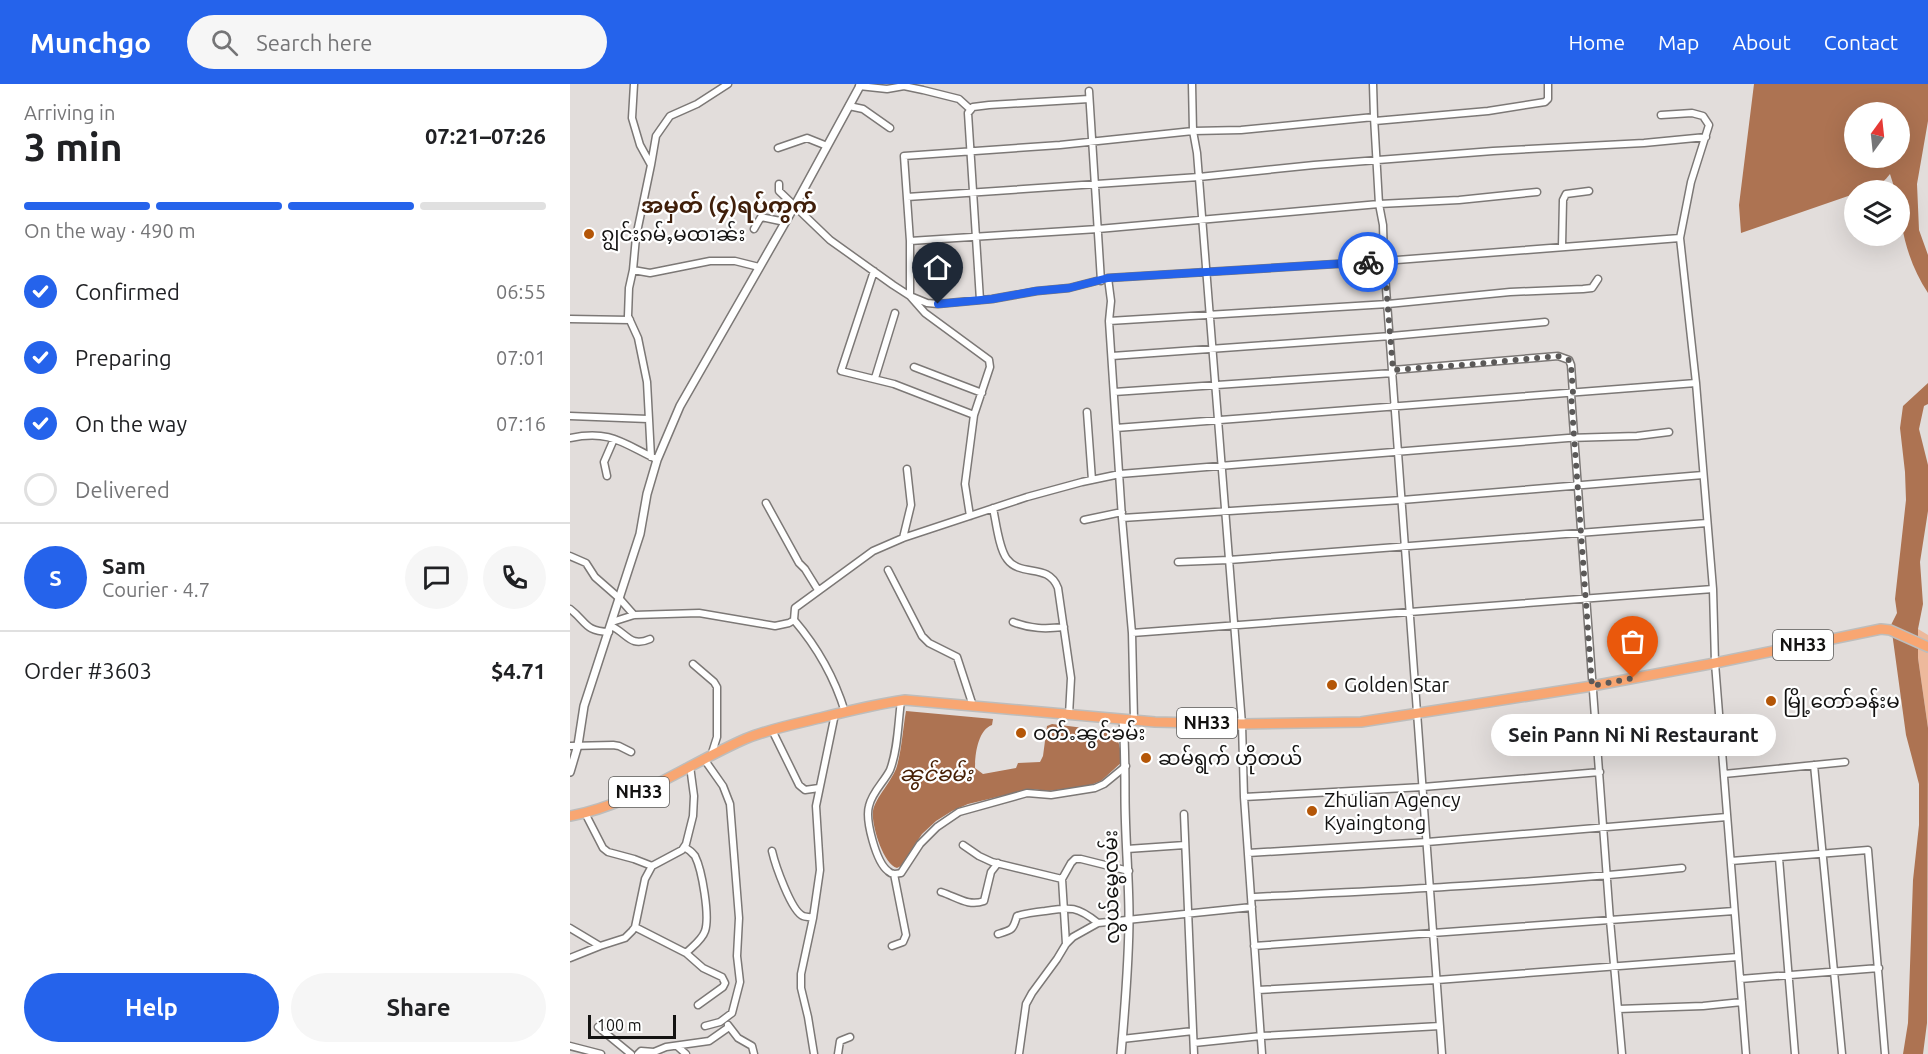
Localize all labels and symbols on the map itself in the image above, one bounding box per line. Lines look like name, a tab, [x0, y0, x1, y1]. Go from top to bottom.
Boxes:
north arrow	[1844, 102, 1910, 168]
district label: အမှတ် (၄)ရပ်ကွက်	[641, 190, 817, 223]
place label: ၵျွင်းၵမ်ႇမထၢၼ်း	[601, 220, 745, 252]
marker: ၵျွင်းၵမ်ႇမထၢၼ်း	[582, 227, 596, 241]
courier	[1338, 232, 1398, 292]
pin	[912, 242, 963, 304]
pin	[1607, 616, 1658, 678]
road number: NH33	[1773, 630, 1833, 660]
place label: Golden Star	[1344, 673, 1450, 696]
marker: Golden Star	[1325, 678, 1339, 692]
place label: မြို့တော်ခန်းမ	[1783, 687, 1900, 717]
marker: မြို့တော်ခန်းမ	[1764, 694, 1778, 708]
road number: NH33	[1177, 708, 1237, 738]
callout: Sein Pann Ni Ni Restaurant	[1490, 714, 1776, 756]
place label: ဝတ်ႉၼွင်ၶမ်း	[1033, 719, 1145, 749]
marker: ဝတ်ႉၼွင်ၶမ်း	[1014, 726, 1028, 740]
place label: ဆမ်ရွက် ဟိုတယ်	[1158, 744, 1302, 775]
marker: ဆမ်ရွက် ဟိုတယ်	[1139, 751, 1153, 765]
water label: ၼွင်ၶမ်း	[900, 759, 974, 790]
road number: NH33	[609, 777, 669, 807]
place label: Zhulian Agency Kyaingtong	[1324, 788, 1461, 834]
marker: Zhulian Agency Kyaingtong	[1305, 804, 1319, 818]
street label: လွယ်မွေလမ်း	[1096, 830, 1128, 944]
scale bar	[588, 1012, 676, 1040]

